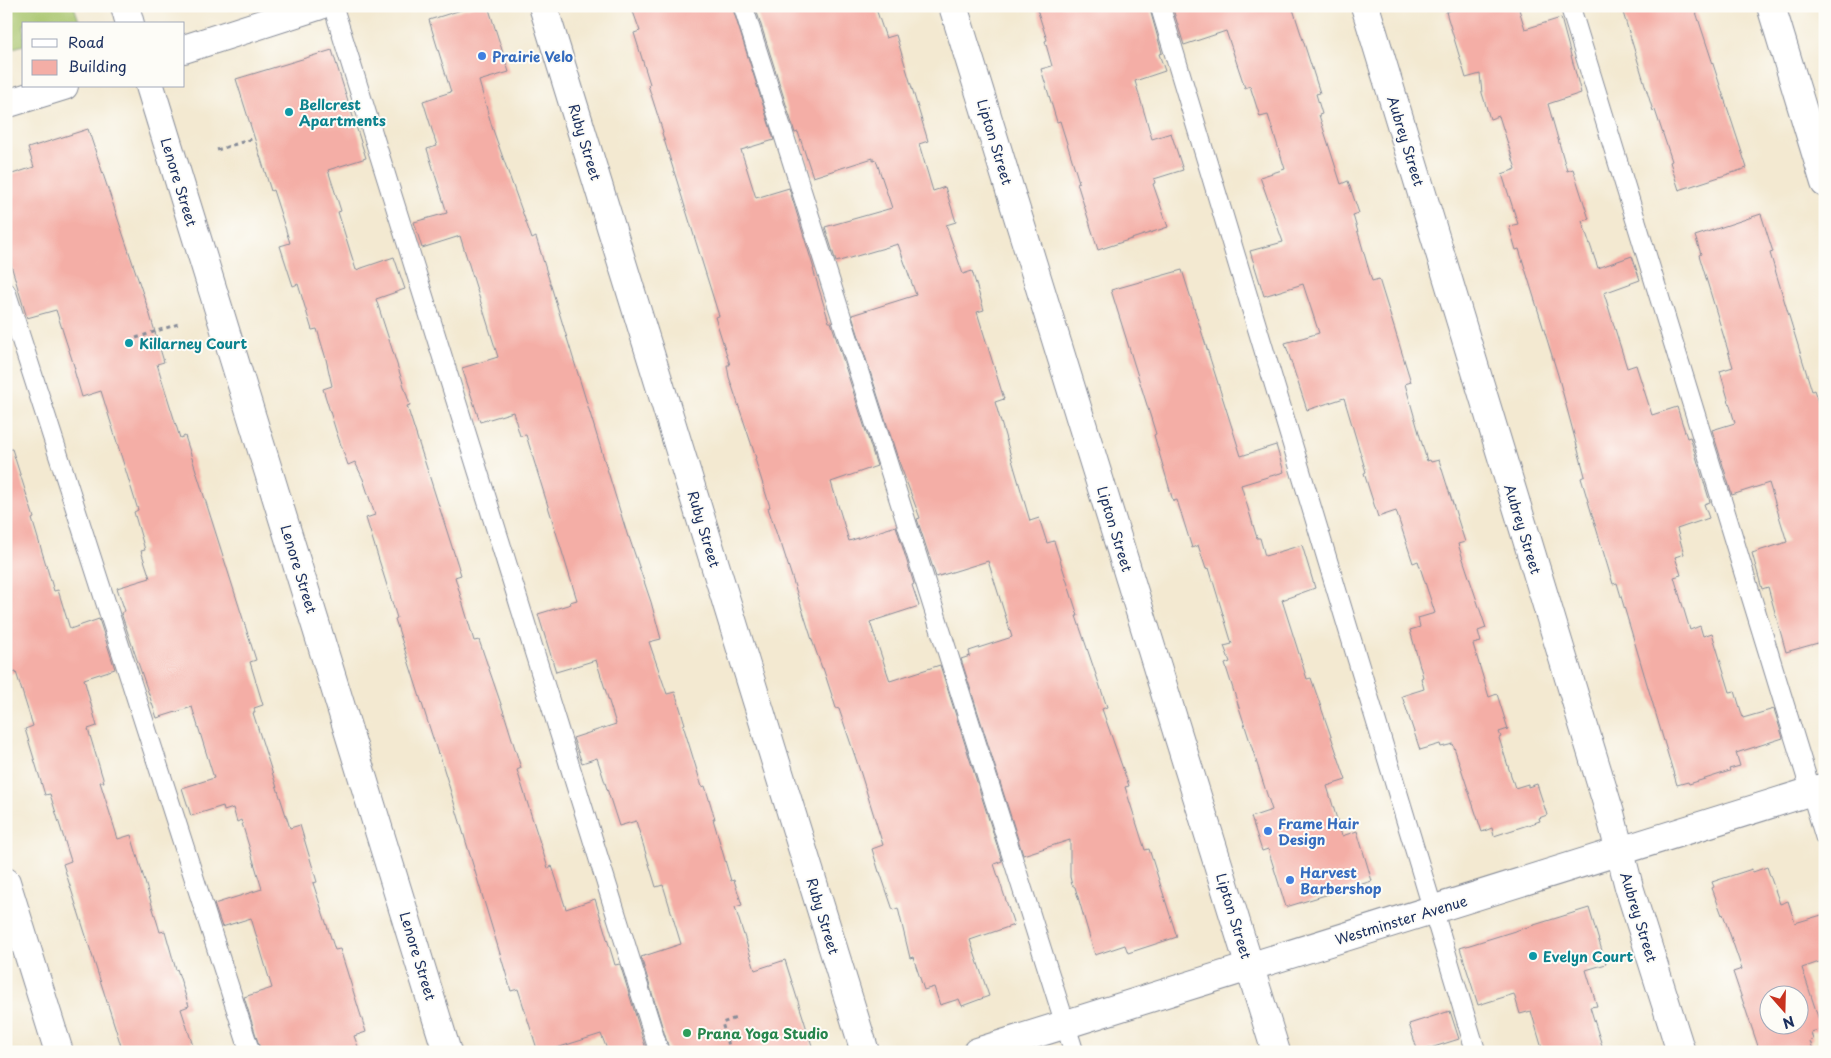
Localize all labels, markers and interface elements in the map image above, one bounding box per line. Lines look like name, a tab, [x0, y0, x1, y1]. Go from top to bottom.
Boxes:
legend	[22, 22, 185, 88]
text: Road	[68, 30, 104, 53]
place label: Prairie Velo	[492, 46, 573, 67]
marker: Prairie Velo	[476, 50, 488, 62]
text: Building	[68, 54, 127, 77]
street label: Aubrey Street	[1382, 93, 1430, 189]
place label: Bellcrest Apartments	[299, 94, 386, 131]
street label: Lipton Street	[972, 97, 1018, 188]
street label: Ruby Street	[563, 101, 607, 183]
marker: Bellcrest Apartments	[283, 106, 295, 118]
street label: Lenore Street	[156, 135, 203, 229]
place label: Killarney Court	[139, 333, 247, 354]
marker: Killarney Court	[123, 337, 135, 349]
street label: Aubrey Street	[1499, 481, 1547, 577]
street label: Lipton Street	[1092, 484, 1138, 575]
street label: Ruby Street	[682, 488, 726, 570]
street label: Lenore Street	[276, 522, 323, 616]
place label: Frame Hair Design	[1278, 813, 1360, 850]
marker: Frame Hair Design	[1262, 825, 1274, 837]
place label: Harvest Barbershop	[1300, 862, 1382, 899]
street label: Aubrey Street	[1615, 869, 1663, 965]
street label: Lipton Street	[1211, 871, 1257, 962]
marker: Harvest Barbershop	[1284, 874, 1296, 886]
street label: Ruby Street	[801, 875, 845, 957]
street label: Westminster Avenue	[1332, 890, 1470, 950]
street label: Lenore Street	[395, 909, 442, 1003]
place label: Evelyn Court	[1543, 946, 1634, 967]
marker: Evelyn Court	[1527, 950, 1539, 962]
north arrow	[1758, 986, 1808, 1036]
text: N	[1780, 1011, 1797, 1034]
place label: Prana Yoga Studio	[697, 1023, 828, 1044]
marker: Prana Yoga Studio	[681, 1027, 693, 1039]

